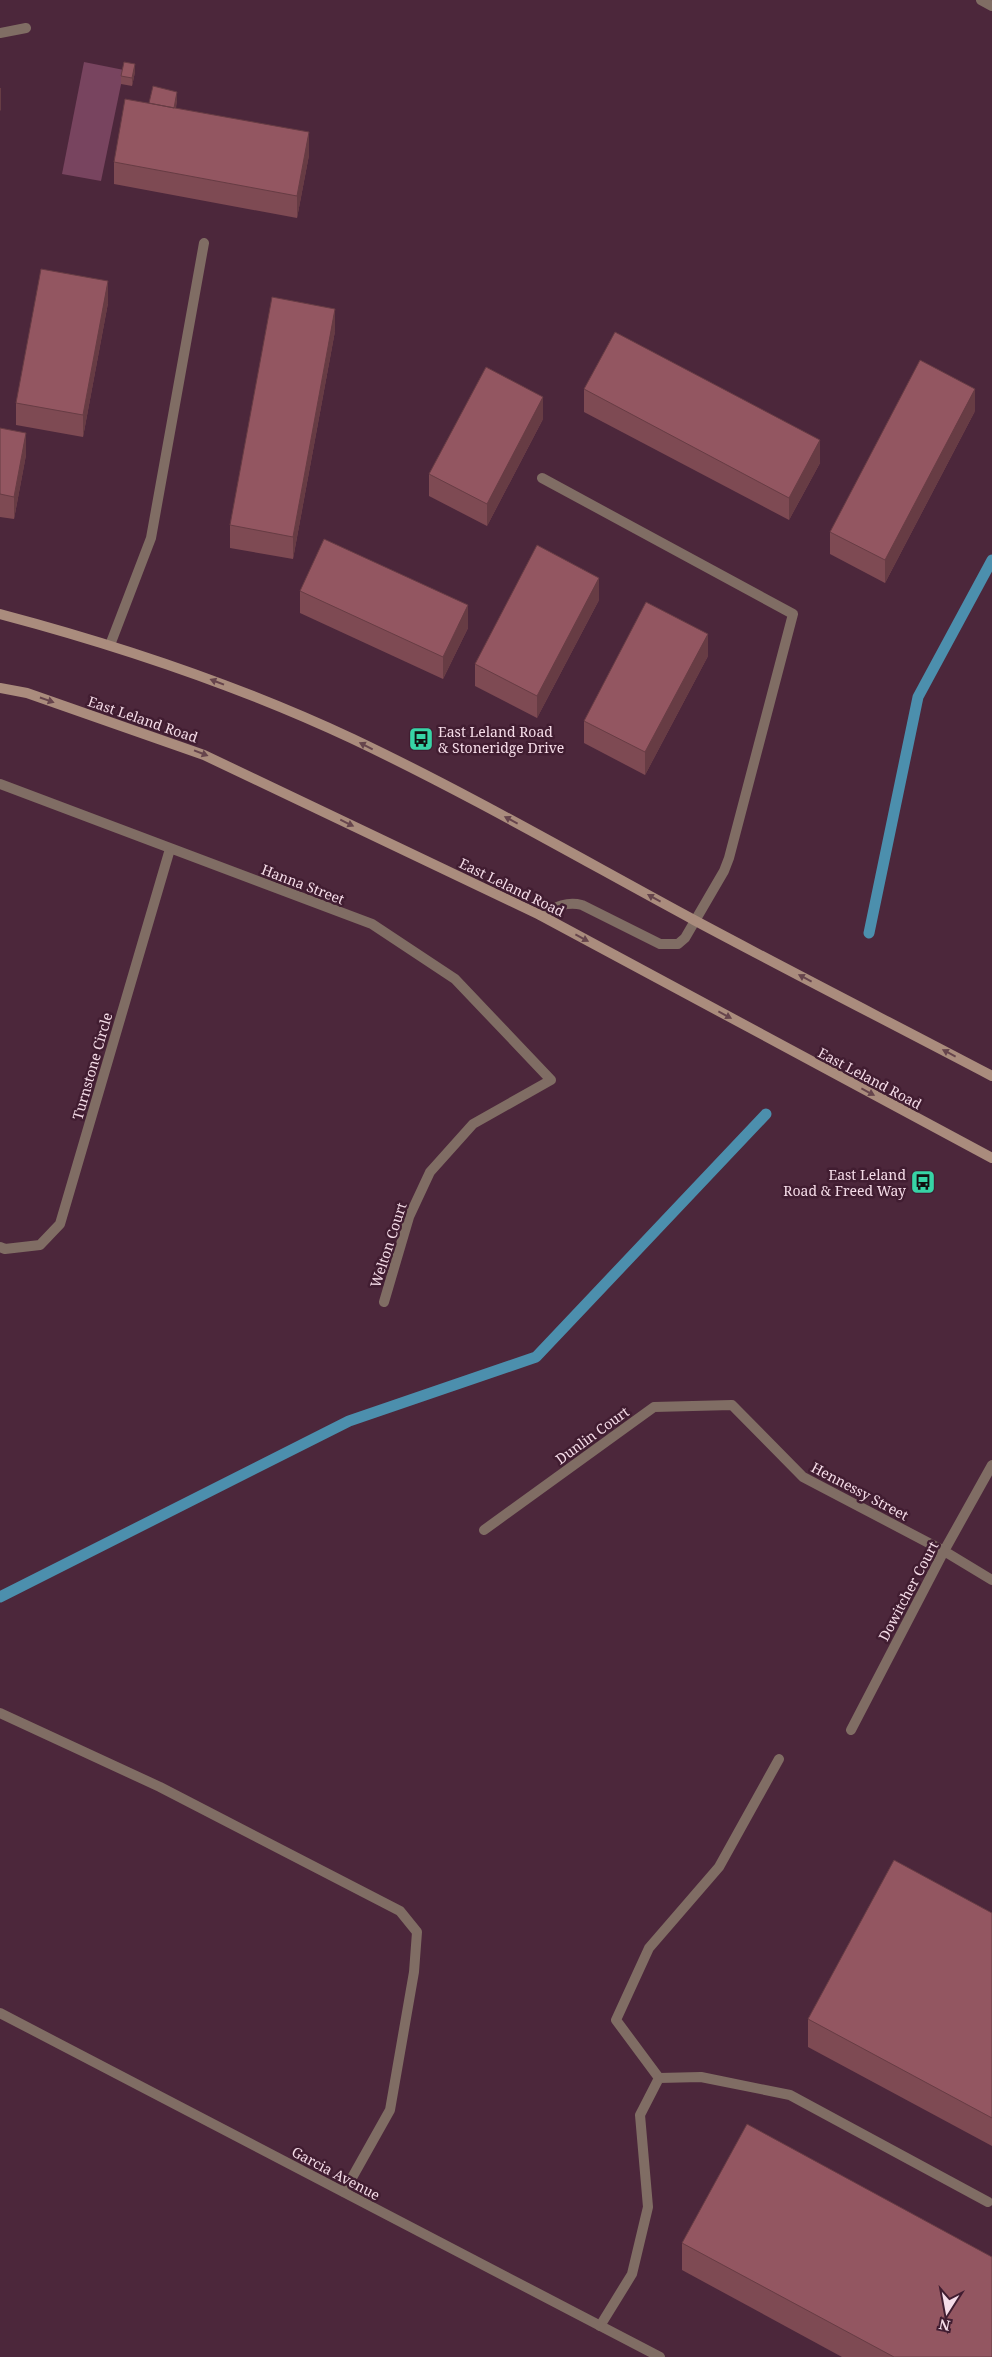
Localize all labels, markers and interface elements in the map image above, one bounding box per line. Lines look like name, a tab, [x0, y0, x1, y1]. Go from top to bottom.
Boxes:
one-way arrow	[209, 678, 224, 686]
street label: East Leland Road	[86, 691, 201, 747]
one-way arrow	[40, 696, 55, 704]
place label: East Leland Road & Stoneridge Drive	[438, 722, 564, 757]
bus stop icon: East Leland Road & Stoneridge Drive	[408, 726, 434, 752]
one-way arrow	[359, 742, 374, 750]
one-way arrow	[193, 750, 208, 758]
one-way arrow	[504, 816, 518, 824]
one-way arrow	[340, 819, 354, 827]
street label: East Leland Road	[456, 853, 568, 921]
street label: Hanna Street	[259, 859, 347, 909]
one-way arrow	[647, 894, 661, 902]
one-way arrow	[575, 934, 590, 942]
one-way arrow	[798, 974, 812, 982]
street label: Turnstone Circle	[68, 1010, 116, 1122]
one-way arrow	[718, 1011, 733, 1019]
street label: East Leland Road	[815, 1043, 926, 1114]
one-way arrow	[942, 1049, 956, 1057]
one-way arrow	[861, 1088, 876, 1096]
place label: East Leland Road & Freed Way	[783, 1165, 906, 1200]
bus stop icon: East Leland Road & Freed Way	[910, 1169, 936, 1195]
street label: Welton Court	[365, 1200, 411, 1290]
street label: Dunlin Court	[551, 1402, 633, 1468]
street label: Hennessy Street	[808, 1457, 912, 1525]
street label: Dowitcher Court	[874, 1538, 942, 1644]
street label: Garcia Avenue	[289, 2142, 383, 2204]
north arrow	[922, 2287, 972, 2337]
text: N	[937, 2315, 952, 2336]

